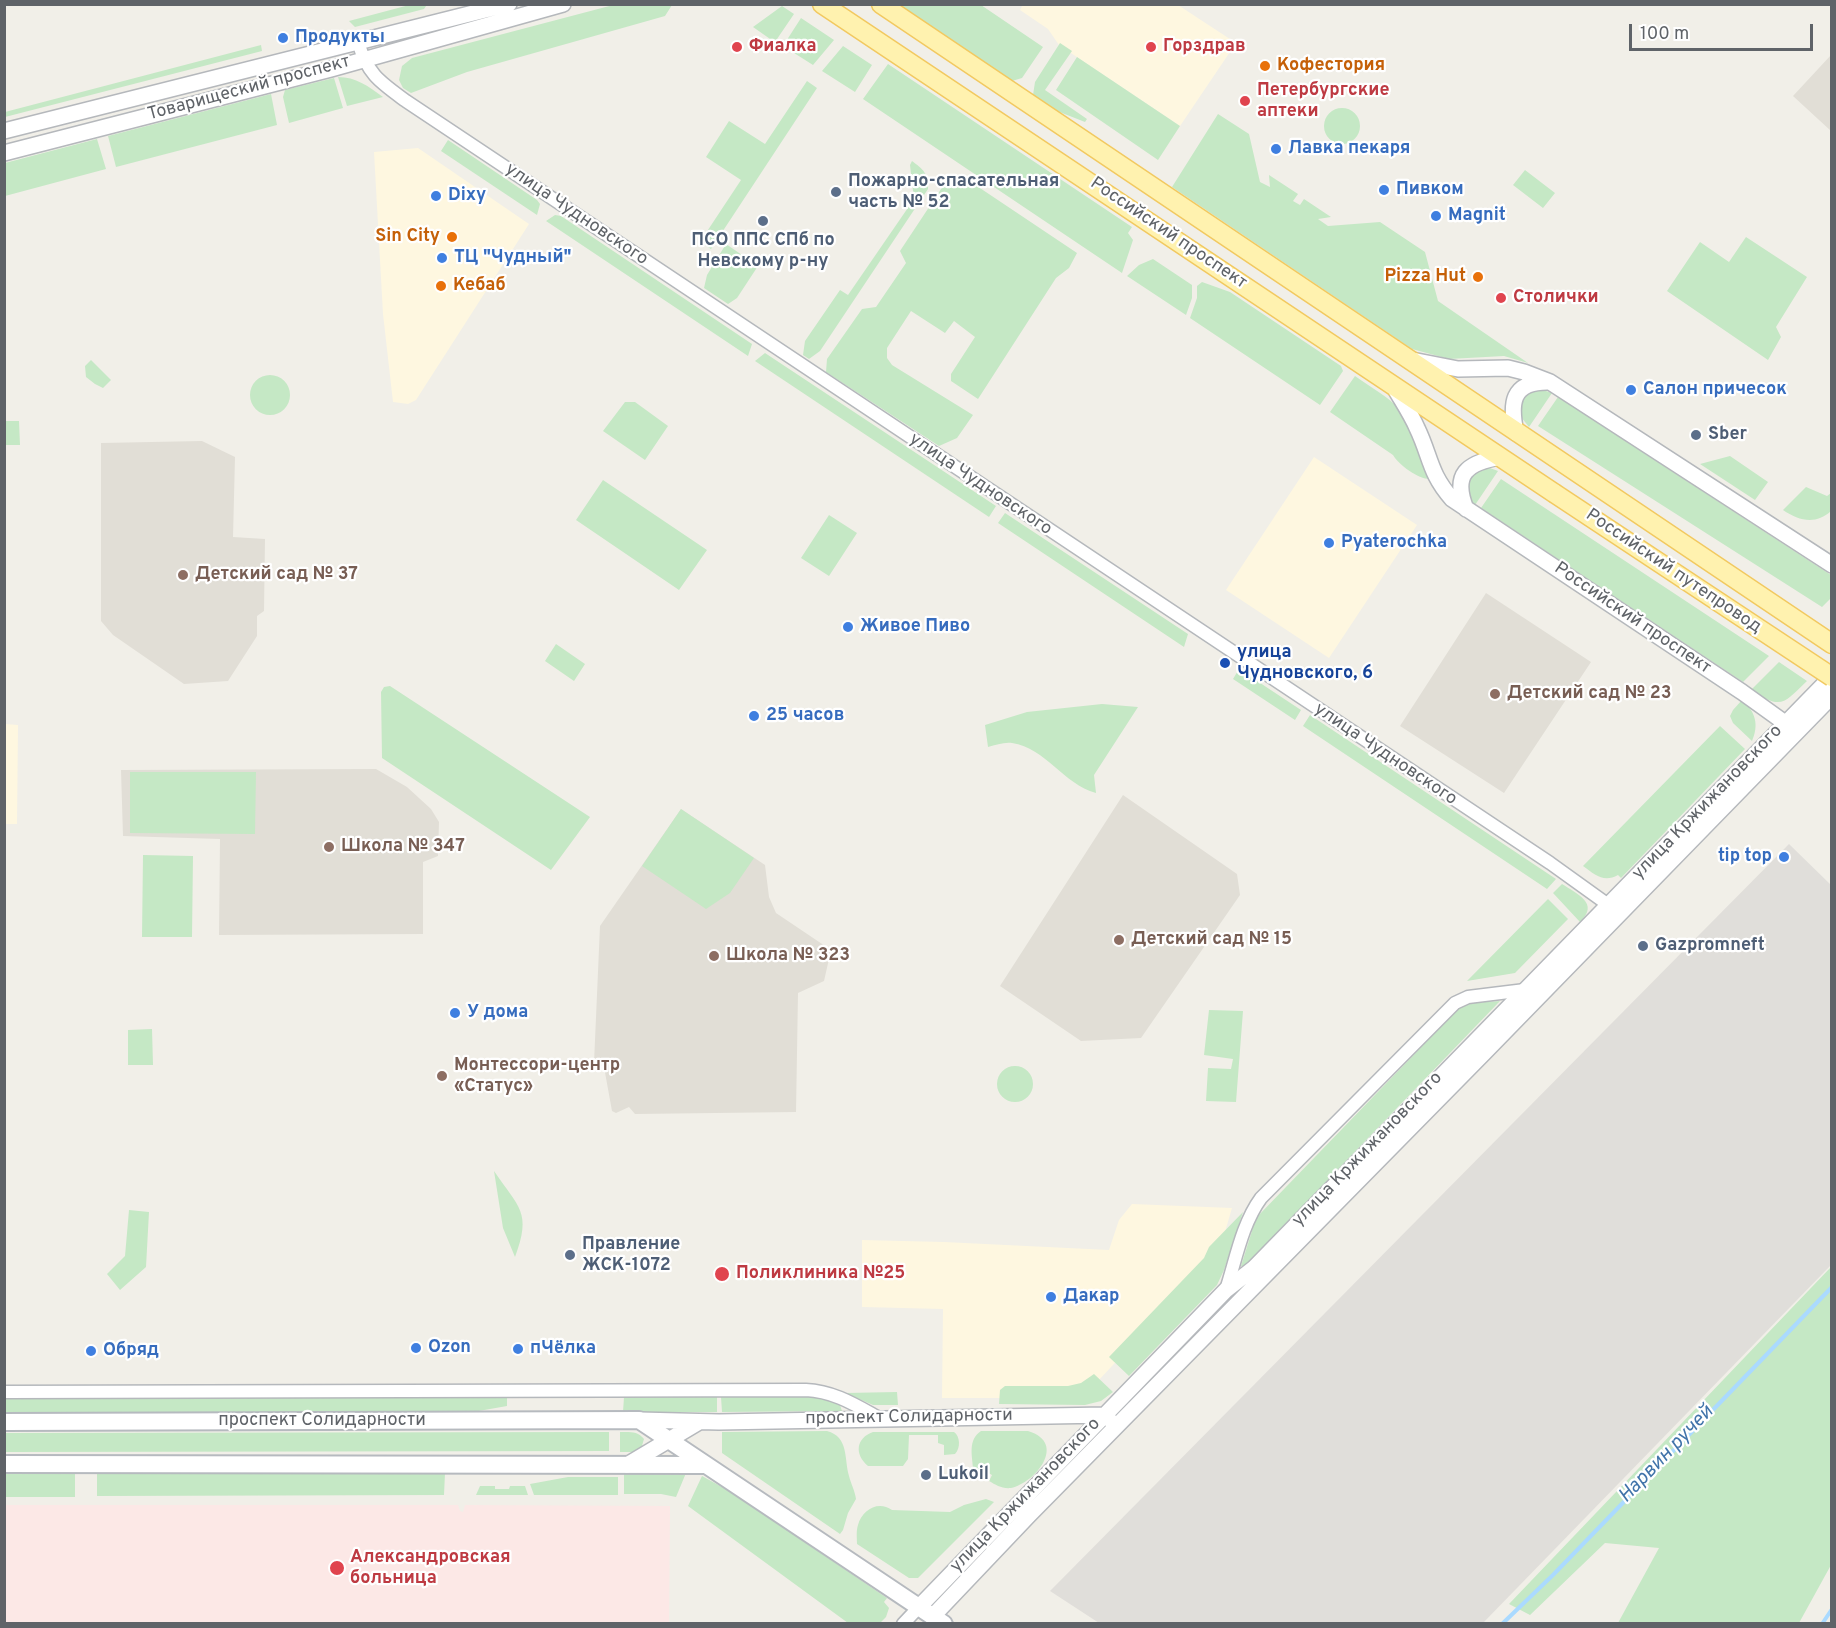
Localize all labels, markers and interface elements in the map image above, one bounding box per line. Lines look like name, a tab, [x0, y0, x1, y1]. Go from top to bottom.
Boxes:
scale bar	[1632, 12, 1816, 50]
text: 100 m	[1640, 23, 1689, 46]
place label: Продукты	[295, 27, 385, 49]
marker: Продукты	[276, 31, 290, 45]
place label: Фиалка	[749, 36, 817, 58]
place label: Горздрав	[1163, 36, 1246, 58]
marker: Фиалка	[730, 40, 744, 54]
marker: Горздрав	[1144, 40, 1158, 54]
street label: Товарищеский проспект	[146, 52, 352, 126]
place label: Кофестория	[1277, 55, 1385, 77]
marker: Кофестория	[1258, 59, 1272, 73]
place label: Петербургские аптеки	[1257, 80, 1390, 122]
marker: Петербургские аптеки	[1238, 94, 1252, 108]
place label: Лавка пекаря	[1288, 138, 1410, 160]
marker: Лавка пекаря	[1269, 142, 1283, 156]
street label: улица Чудновского	[500, 159, 652, 271]
place label: Пожарно-спасательная часть № 52	[848, 171, 1059, 213]
street label: Российский проспект	[1085, 173, 1251, 295]
place label: Пивком	[1396, 179, 1464, 201]
marker: Пивком	[1377, 183, 1391, 197]
place label: Dixy	[448, 185, 486, 207]
marker: Пожарно-спасательная часть № 52	[829, 185, 843, 199]
marker: Dixy	[429, 189, 443, 203]
place label: Magnit	[1448, 205, 1506, 227]
marker: Magnit	[1429, 209, 1443, 223]
marker: ПСО ППС СПб по Невскому р-ну	[756, 214, 770, 228]
place label: Sin City	[375, 226, 440, 248]
marker: Sin City	[445, 230, 459, 244]
place label: ПСО ППС СПб по Невскому р-ну	[691, 230, 835, 272]
place label: ТЦ "Чудный"	[454, 247, 572, 269]
marker: ТЦ "Чудный"	[435, 251, 449, 265]
place label: Pizza Hut	[1385, 266, 1466, 288]
marker: Pizza Hut	[1471, 270, 1485, 284]
place label: Кебаб	[453, 275, 506, 297]
marker: Кебаб	[434, 279, 448, 293]
place label: Столички	[1513, 287, 1599, 309]
marker: Столички	[1494, 291, 1508, 305]
place label: Салон причесок	[1643, 379, 1787, 401]
marker: Салон причесок	[1624, 383, 1638, 397]
place label: Sber	[1708, 424, 1747, 446]
marker: Sber	[1689, 428, 1703, 442]
street label: улица Чудновского	[904, 429, 1056, 541]
street label: Российский путепровод	[1581, 505, 1765, 639]
place label: Pyaterochka	[1341, 532, 1447, 554]
marker: Pyaterochka	[1322, 536, 1336, 550]
street label: Российский проспект	[1549, 558, 1715, 680]
place label: Детский сад № 37	[195, 564, 358, 586]
marker: Детский сад № 37	[176, 568, 190, 582]
place label: Живое Пиво	[860, 616, 970, 638]
marker: Живое Пиво	[841, 620, 855, 634]
place label: улица Чудновского, 6	[1237, 642, 1373, 684]
marker: улица Чудновского, 6	[1218, 656, 1232, 670]
place label: Детский сад № 23	[1507, 683, 1672, 705]
marker: Детский сад № 23	[1488, 687, 1502, 701]
street label: улица Чудновского	[1309, 699, 1461, 811]
place label: 25 часов	[766, 705, 844, 727]
marker: 25 часов	[747, 709, 761, 723]
street label: улица Кржижановского	[1628, 721, 1788, 885]
place label: Школа № 347	[341, 836, 465, 858]
marker: Школа № 347	[322, 840, 336, 854]
place label: tip top	[1718, 846, 1772, 868]
marker: tip top	[1777, 850, 1791, 864]
place label: Детский сад № 15	[1131, 929, 1292, 951]
marker: Детский сад № 15	[1112, 933, 1126, 947]
place label: Gazpromneft	[1655, 935, 1765, 957]
marker: Gazpromneft	[1636, 939, 1650, 953]
place label: Школа № 323	[726, 945, 850, 967]
marker: Школа № 323	[707, 949, 721, 963]
place label: У дома	[467, 1002, 528, 1024]
marker: У дома	[448, 1006, 462, 1020]
place label: Монтессори-центр «Статус»	[454, 1055, 620, 1098]
street label: улица Кржижановского	[1288, 1068, 1448, 1232]
marker: Монтессори-центр «Статус»	[435, 1069, 449, 1083]
place label: Правление ЖСК-1072	[582, 1234, 680, 1276]
marker: Правление ЖСК-1072	[563, 1248, 577, 1262]
place label: Поликлиника №25	[736, 1263, 905, 1285]
marker: Поликлиника №25	[713, 1265, 731, 1283]
place label: Дакар	[1063, 1286, 1119, 1308]
marker: Дакар	[1044, 1290, 1058, 1304]
place label: Ozon	[428, 1337, 471, 1359]
place label: пЧёлка	[530, 1338, 596, 1360]
place label: Обряд	[103, 1340, 159, 1362]
marker: Ozon	[409, 1341, 423, 1355]
marker: пЧёлка	[511, 1342, 525, 1356]
marker: Обряд	[84, 1344, 98, 1358]
water label: Нарвин ручей	[1614, 1401, 1720, 1509]
street label: проспект Солидарности	[805, 1405, 1013, 1431]
street label: проспект Солидарности	[218, 1410, 426, 1432]
street label: улица Кржижановского	[946, 1414, 1106, 1578]
place label: Lukoil	[938, 1464, 989, 1486]
marker: Lukoil	[919, 1468, 933, 1482]
place label: Александровская больница	[350, 1547, 511, 1590]
marker: Александровская больница	[328, 1559, 346, 1577]

